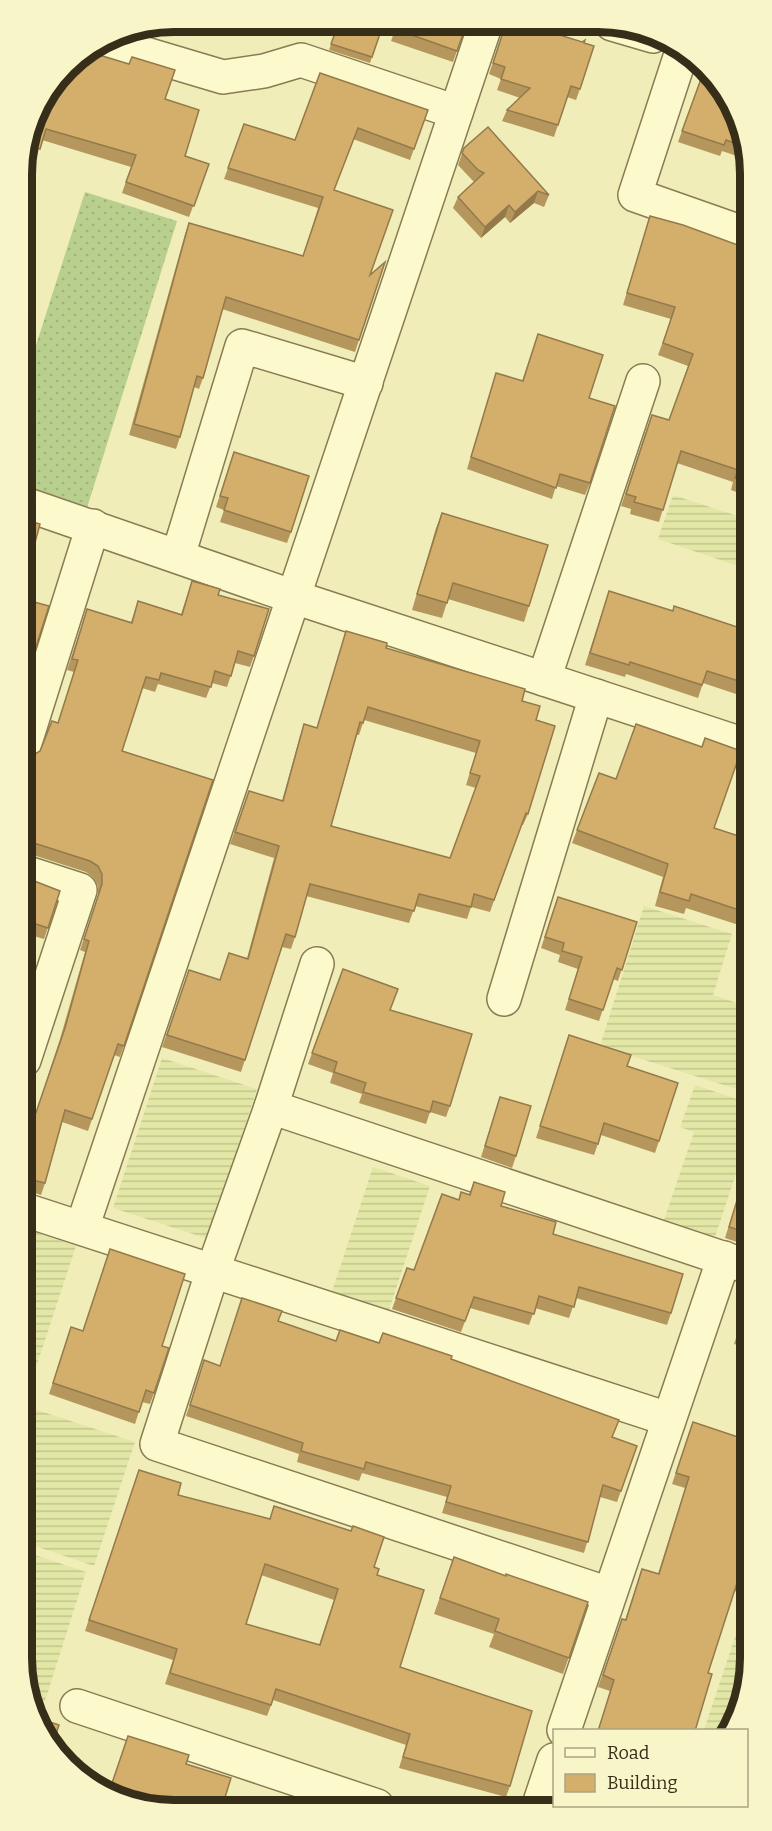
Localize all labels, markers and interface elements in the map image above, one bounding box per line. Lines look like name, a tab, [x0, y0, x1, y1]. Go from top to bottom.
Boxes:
legend	[553, 1729, 748, 1807]
text: Road	[607, 1742, 650, 1764]
text: Building	[607, 1772, 678, 1794]

